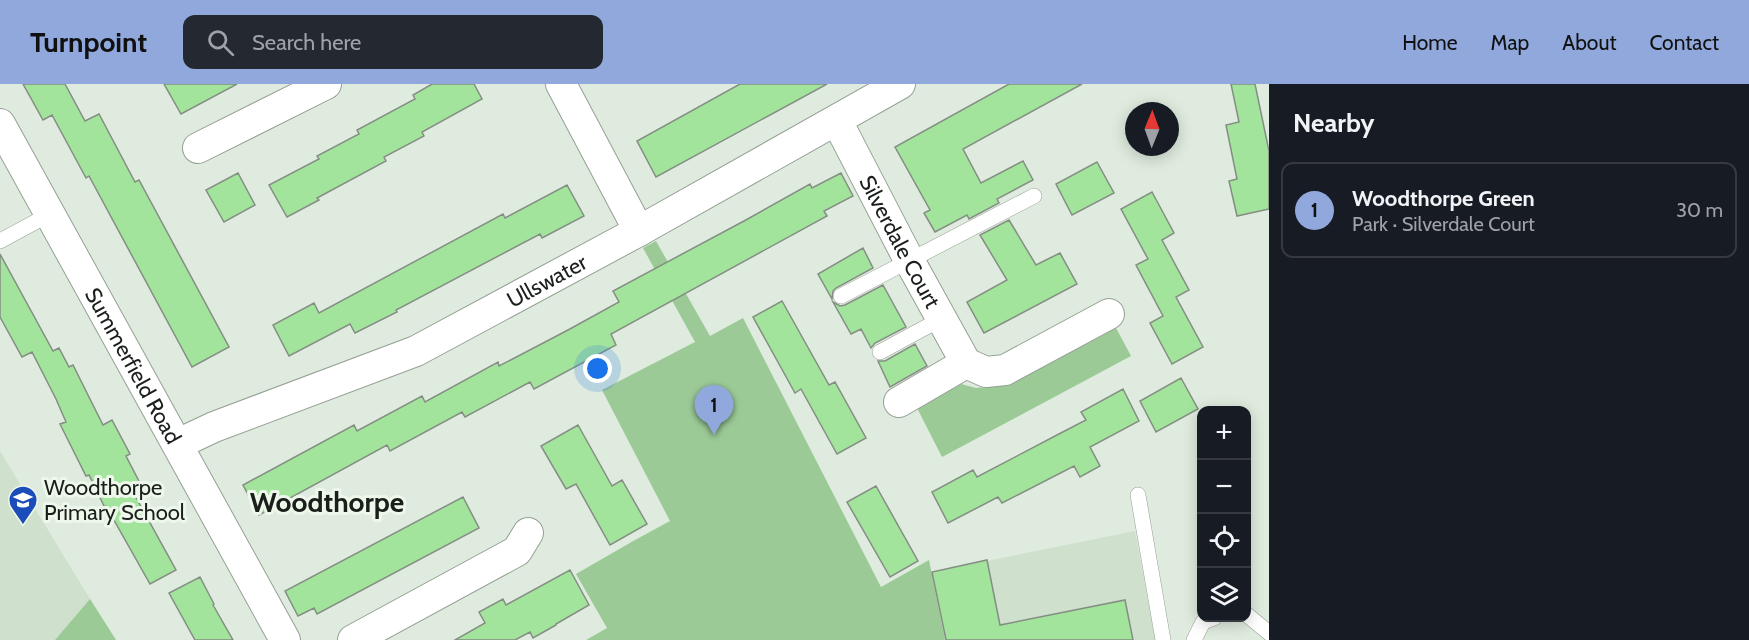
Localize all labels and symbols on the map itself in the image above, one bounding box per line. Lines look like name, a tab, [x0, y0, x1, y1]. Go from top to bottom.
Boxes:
north arrow	[1125, 102, 1179, 156]
street label: Silverdale Court	[854, 171, 947, 313]
street label: Ullswater	[502, 248, 591, 313]
street label: Summerfield Road	[79, 283, 187, 448]
your location	[583, 354, 612, 383]
pin: 1	[694, 386, 734, 435]
place label: Woodthorpe Primary School	[44, 474, 186, 526]
school or university icon: Woodthorpe Primary School	[7, 484, 39, 526]
district label: Woodthorpe	[250, 485, 404, 519]

